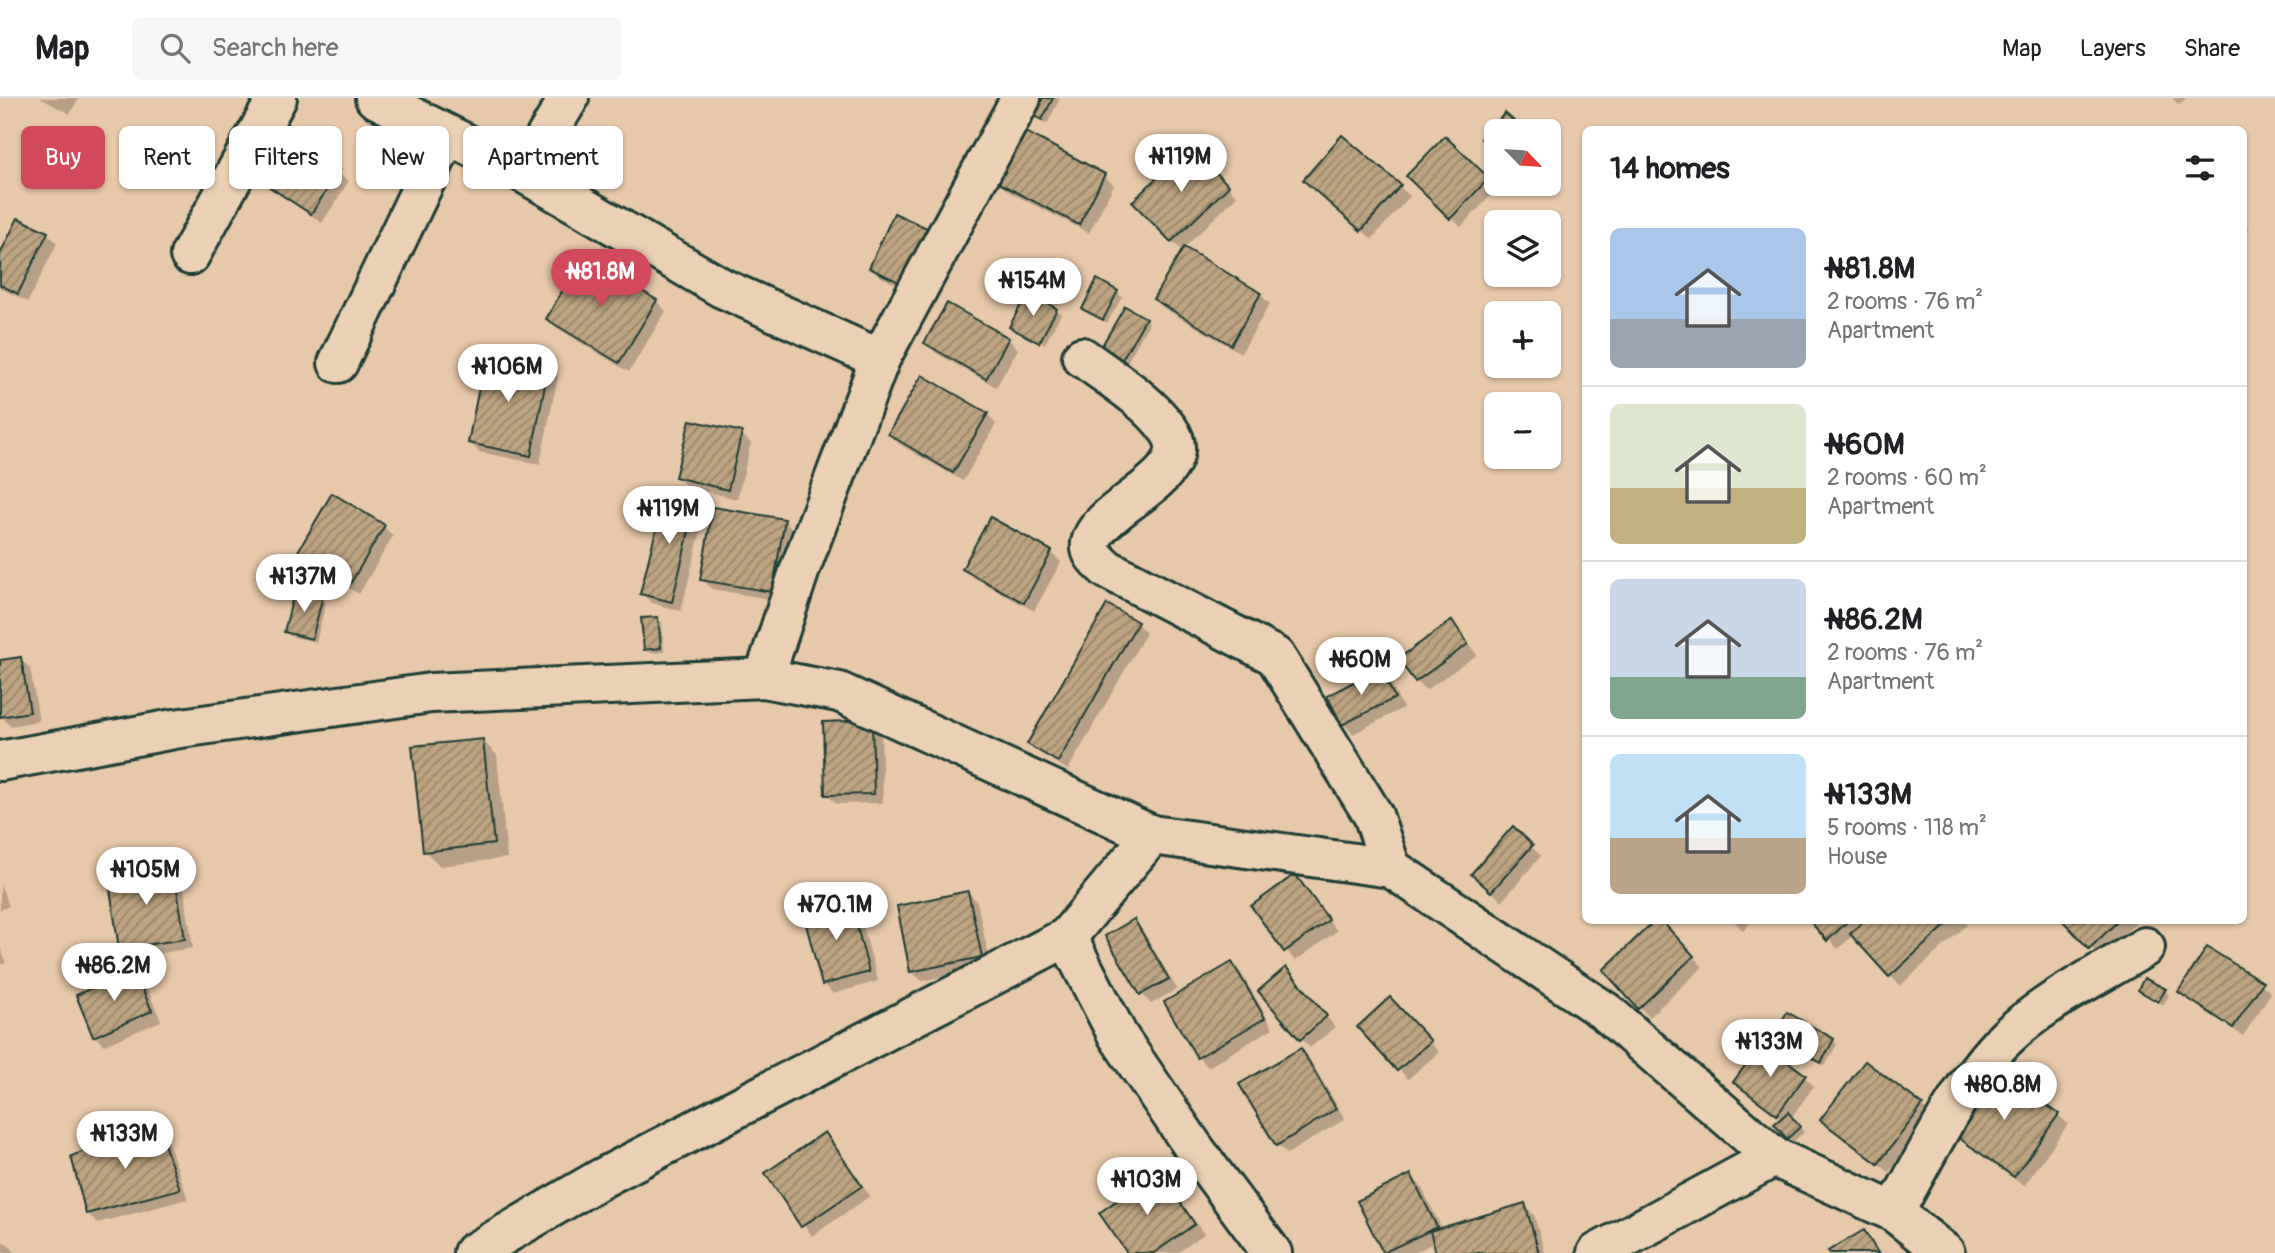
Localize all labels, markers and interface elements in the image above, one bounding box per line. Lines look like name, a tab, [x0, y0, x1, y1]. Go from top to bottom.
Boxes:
search box	[132, 17, 622, 80]
text: Map	[35, 28, 90, 69]
icon: search	[156, 29, 194, 67]
text: Search here	[212, 32, 339, 64]
text: Map	[2002, 34, 2042, 63]
text: Layers	[2080, 34, 2146, 63]
text: Share	[2184, 34, 2240, 63]
north arrow	[1484, 119, 1561, 196]
map controls	[1484, 119, 1561, 469]
chip: Buy	[21, 126, 105, 189]
chip: Rent	[119, 126, 215, 189]
chip: Filters	[229, 126, 342, 189]
chip: New	[356, 126, 449, 189]
chip: Apartment	[463, 126, 623, 189]
pin: ₦119M	[1132, 134, 1230, 194]
text: ₦119M	[1151, 142, 1211, 171]
icon: filters	[2181, 149, 2219, 187]
text: 14 homes	[1610, 150, 1730, 187]
button: layers	[1484, 210, 1561, 287]
pin: ₦81.8M	[544, 250, 658, 309]
text: ₦81.8M	[1827, 250, 1915, 287]
icon: home	[1666, 256, 1750, 340]
text: ₦81.8M	[567, 257, 635, 286]
pin: ₦154M	[984, 258, 1082, 318]
text: ₦154M	[1000, 266, 1066, 295]
text: 2 rooms · 76 m²	[1827, 287, 1983, 316]
button: +	[1484, 301, 1561, 378]
text: Apartment	[1827, 316, 1934, 345]
pin: ₦106M	[459, 344, 557, 404]
text: ₦106M	[474, 352, 542, 381]
button: −	[1484, 392, 1561, 469]
text: ₦60M	[1827, 426, 1905, 463]
icon: home	[1666, 432, 1750, 516]
text: 2 rooms · 60 m²	[1827, 463, 1987, 492]
pin: ₦119M	[620, 486, 718, 546]
text: Apartment	[1827, 492, 1934, 521]
text: ₦119M	[639, 494, 699, 523]
pin: ₦137M	[255, 554, 353, 614]
text: ₦137M	[272, 562, 336, 591]
text: ₦86.2M	[1827, 601, 1923, 638]
icon: home	[1666, 607, 1750, 691]
pin: ₦60M	[1320, 638, 1402, 697]
text: 2 rooms · 76 m²	[1827, 638, 1983, 667]
text: ₦60M	[1331, 645, 1391, 674]
text: Apartment	[1827, 667, 1934, 696]
text: ₦133M	[1827, 776, 1912, 813]
icon: home	[1666, 782, 1750, 866]
text: 5 rooms · 118 m²	[1827, 813, 1987, 842]
text: House	[1827, 842, 1887, 871]
pin: ₦105M	[97, 848, 195, 907]
text: ₦105M	[112, 855, 180, 884]
pin: ₦70.1M	[779, 882, 893, 942]
text: ₦70.1M	[800, 890, 872, 919]
pin: ₦86.2M	[57, 944, 171, 1003]
text: ₦86.2M	[77, 951, 151, 980]
pin: ₦133M	[1721, 1020, 1819, 1079]
text: ₦133M	[1737, 1027, 1803, 1056]
pin: ₦80.8M	[1947, 1062, 2061, 1122]
text: ₦80.8M	[1967, 1070, 2041, 1099]
pin: ₦133M	[76, 1112, 174, 1171]
text: ₦133M	[92, 1119, 158, 1148]
pin: ₦103M	[1098, 1158, 1196, 1217]
text: ₦103M	[1113, 1165, 1181, 1194]

